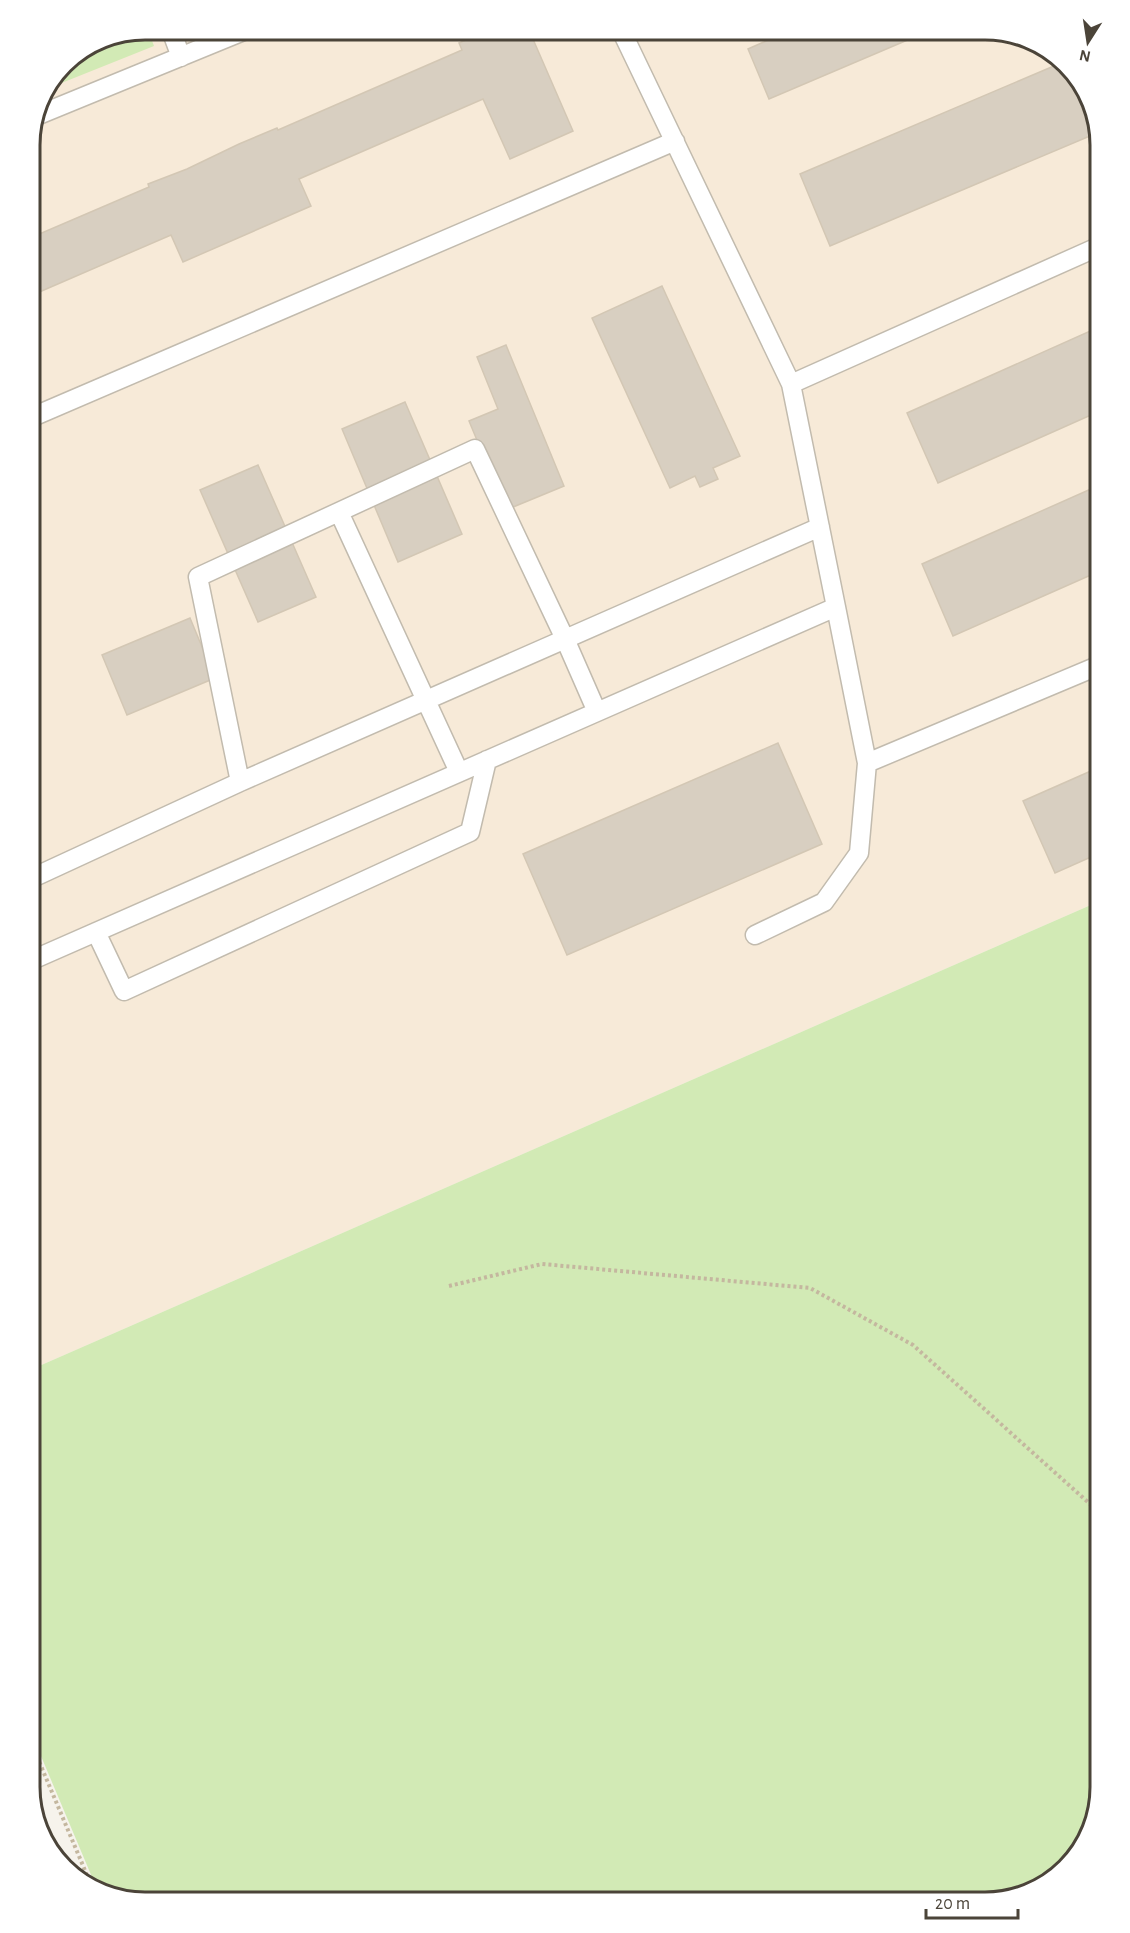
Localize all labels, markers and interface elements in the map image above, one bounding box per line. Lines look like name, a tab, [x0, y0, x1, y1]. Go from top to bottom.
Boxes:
north arrow	[1058, 12, 1118, 72]
text: N	[1078, 47, 1092, 65]
scale bar	[926, 1882, 1018, 1920]
text: 20 m	[935, 1895, 970, 1913]

